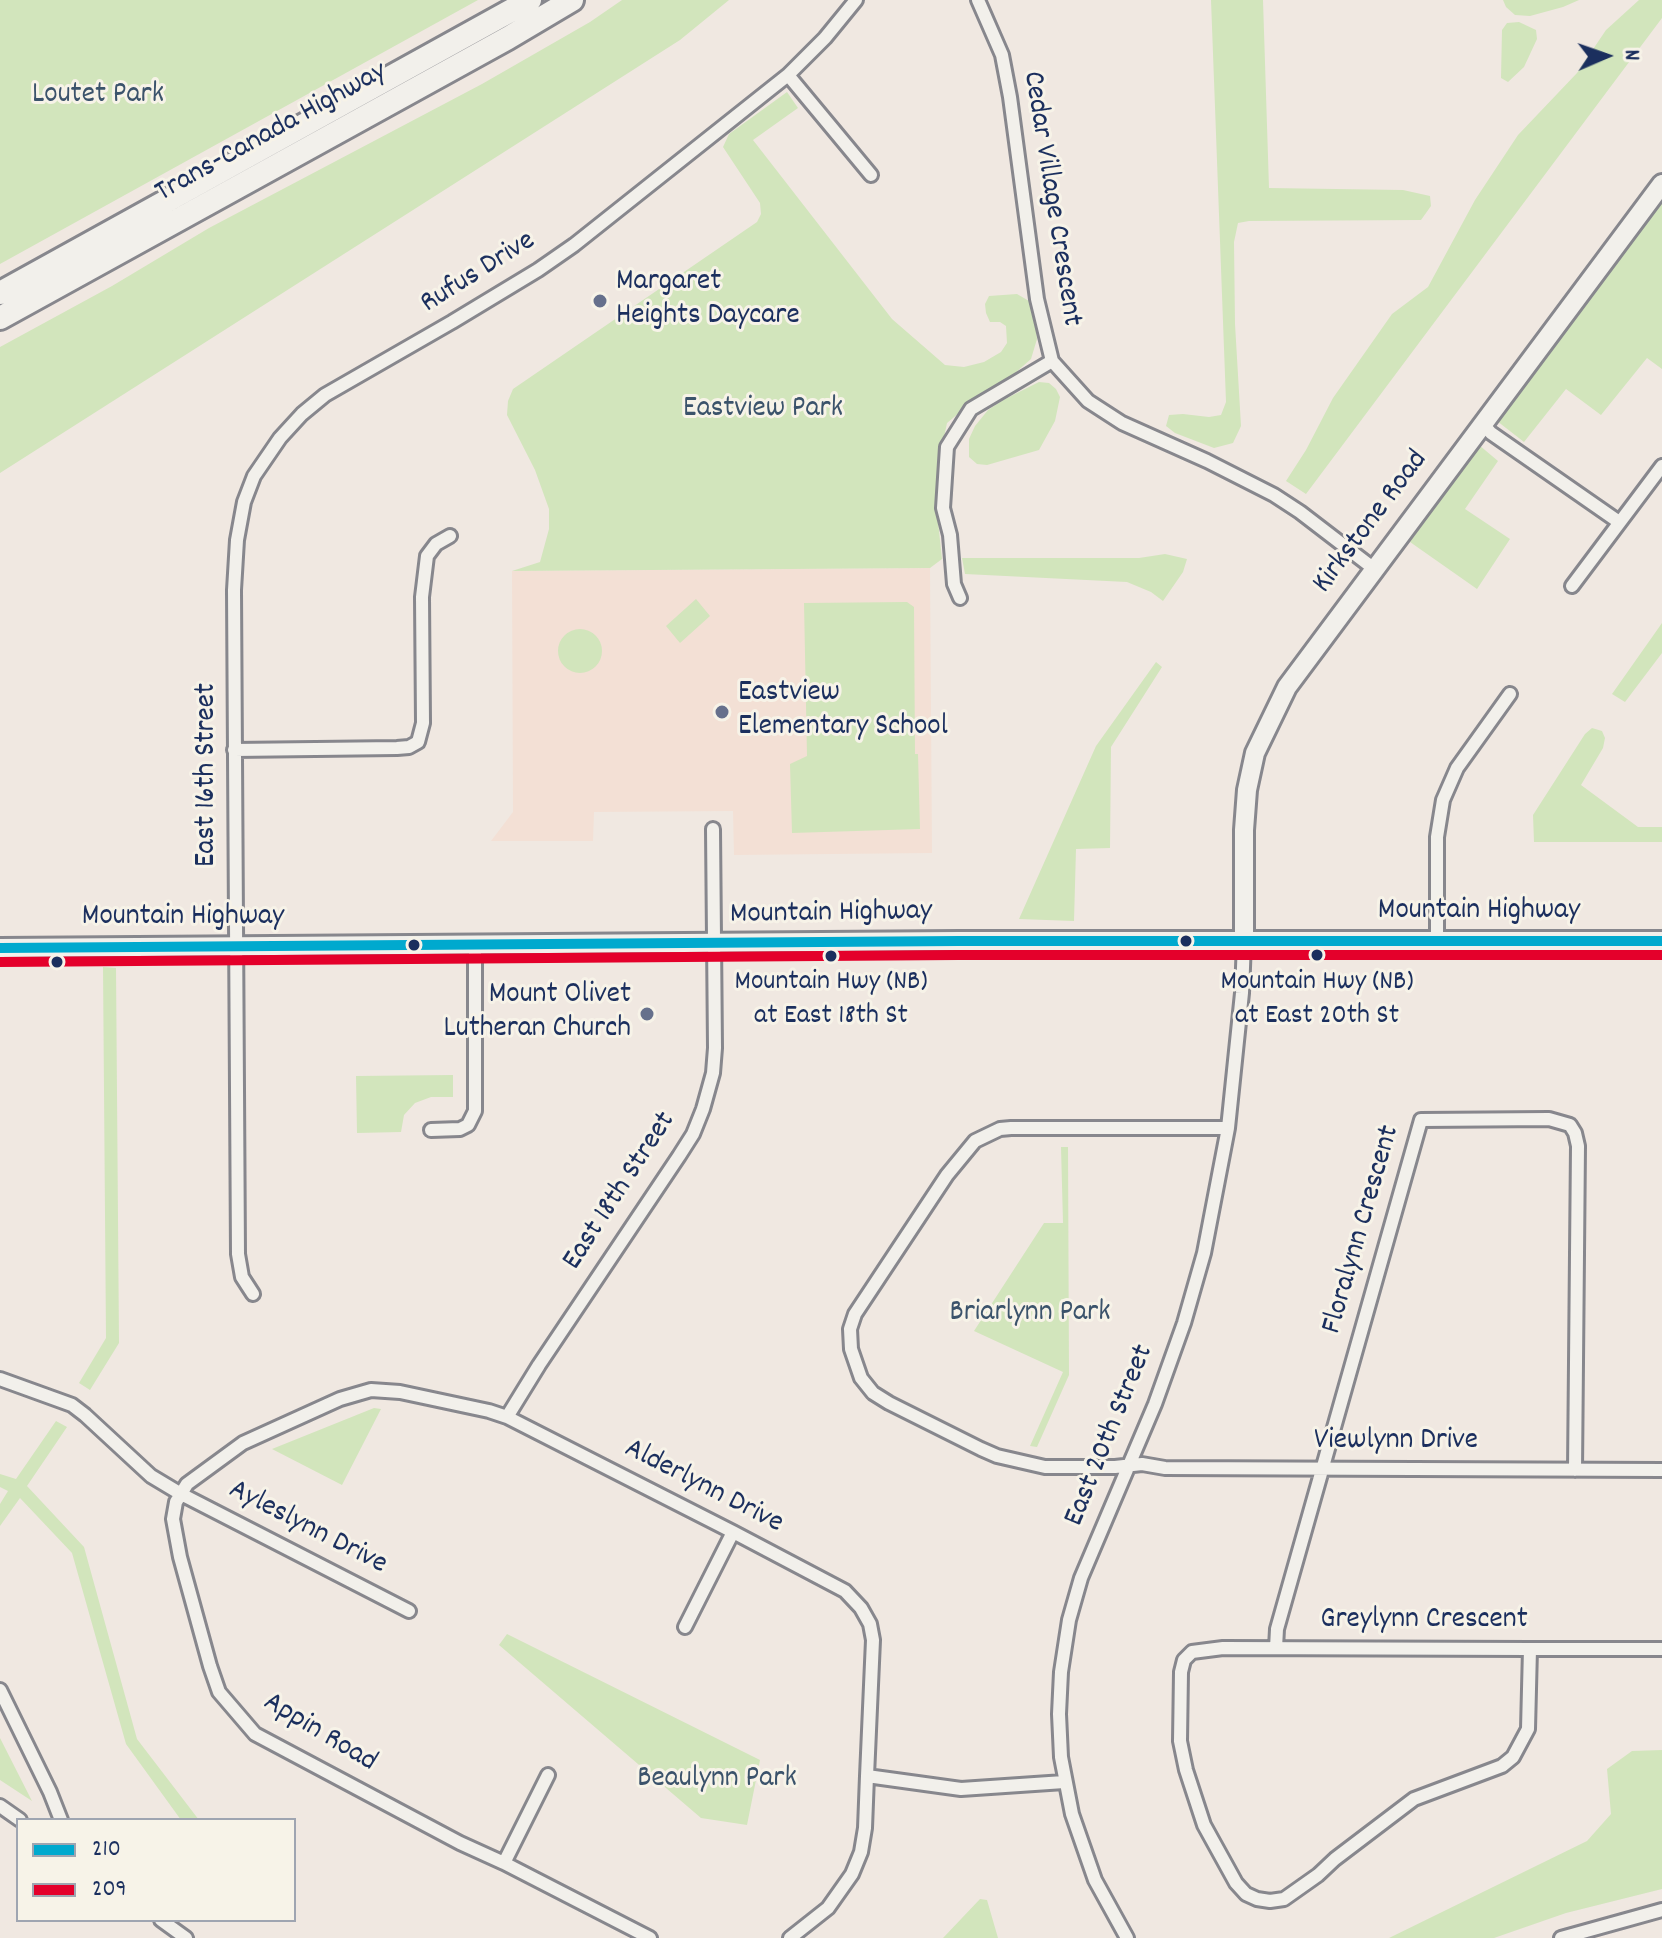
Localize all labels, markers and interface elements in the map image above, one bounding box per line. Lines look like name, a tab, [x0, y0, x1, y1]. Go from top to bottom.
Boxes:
north arrow	[1566, 16, 1646, 96]
text: N	[1615, 49, 1646, 61]
street label: Trans-Canada Highway	[150, 55, 394, 213]
street label: Cedar Village Crescent	[1012, 69, 1088, 329]
park label: Loutet Park	[32, 79, 164, 115]
street label: Rufus Drive	[415, 225, 543, 323]
place label: Margaret Heights Daycare	[616, 266, 800, 336]
marker: Margaret Heights Daycare	[591, 292, 609, 310]
park label: Eastview Park	[683, 393, 843, 429]
street label: Kirkstone Road	[1307, 444, 1437, 602]
place label: Eastview Elementary School	[738, 677, 948, 748]
street label: East 16th Street	[191, 683, 227, 867]
marker: Eastview Elementary School	[713, 703, 731, 721]
street label: Mountain Highway	[730, 895, 932, 935]
street label: Mountain Highway	[1378, 895, 1580, 931]
street label: Mountain Highway	[82, 901, 284, 937]
unlabelled marker	[1178, 933, 1194, 949]
unlabelled marker	[406, 937, 422, 953]
marker: Mountain Hwy (NB) at East 20th St	[1309, 947, 1325, 963]
marker: Mountain Hwy (NB) at East 18th St	[823, 948, 839, 964]
unlabelled marker	[49, 954, 65, 970]
place label: Mountain Hwy (NB) at East 18th St	[734, 967, 928, 1033]
place label: Mountain Hwy (NB) at East 20th St	[1220, 967, 1414, 1033]
place label: Mount Olivet Lutheran Church	[443, 979, 631, 1050]
marker: Mount Olivet Lutheran Church	[638, 1005, 656, 1023]
street label: East 18th Street	[556, 1106, 686, 1278]
street label: Floralynn Crescent	[1316, 1122, 1410, 1338]
park label: Briarlynn Park	[949, 1297, 1111, 1333]
street label: East 20th Street	[1058, 1340, 1164, 1532]
street label: Viewlynn Drive	[1314, 1425, 1478, 1461]
street label: Alderlynn Drive	[617, 1433, 789, 1543]
street label: Ayleslynn Drive	[222, 1474, 392, 1584]
street label: Greylynn Crescent	[1320, 1604, 1528, 1640]
street label: Appin Road	[256, 1686, 382, 1782]
park label: Beaulynn Park	[637, 1763, 797, 1799]
legend	[16, 1818, 296, 1922]
text: 210	[92, 1833, 121, 1867]
text: 209	[92, 1873, 127, 1907]

